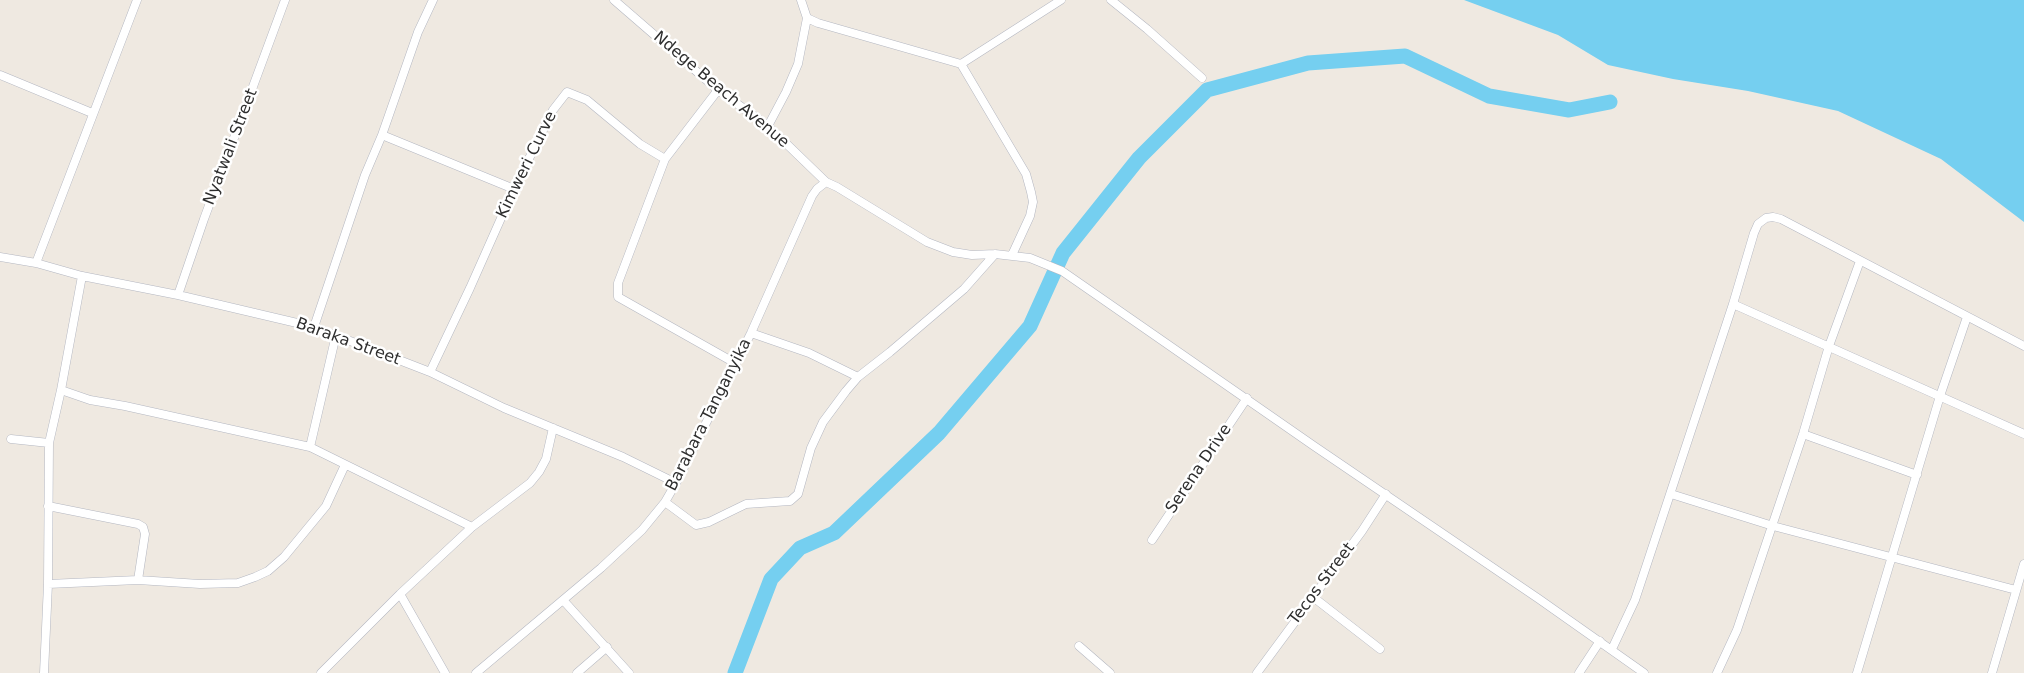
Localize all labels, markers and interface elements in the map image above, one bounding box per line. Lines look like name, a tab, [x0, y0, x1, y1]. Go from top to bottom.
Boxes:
street label: Ndege Beach Avenue	[649, 28, 793, 152]
street label: Nyatwali Street	[200, 86, 262, 208]
street label: Kimweri Curve	[493, 108, 561, 222]
street label: Baraka Street	[293, 314, 403, 370]
street label: Barabara Tanganyika	[662, 336, 756, 494]
street label: Serena Drive	[1162, 421, 1236, 517]
street label: Tecos Street	[1285, 539, 1359, 629]

